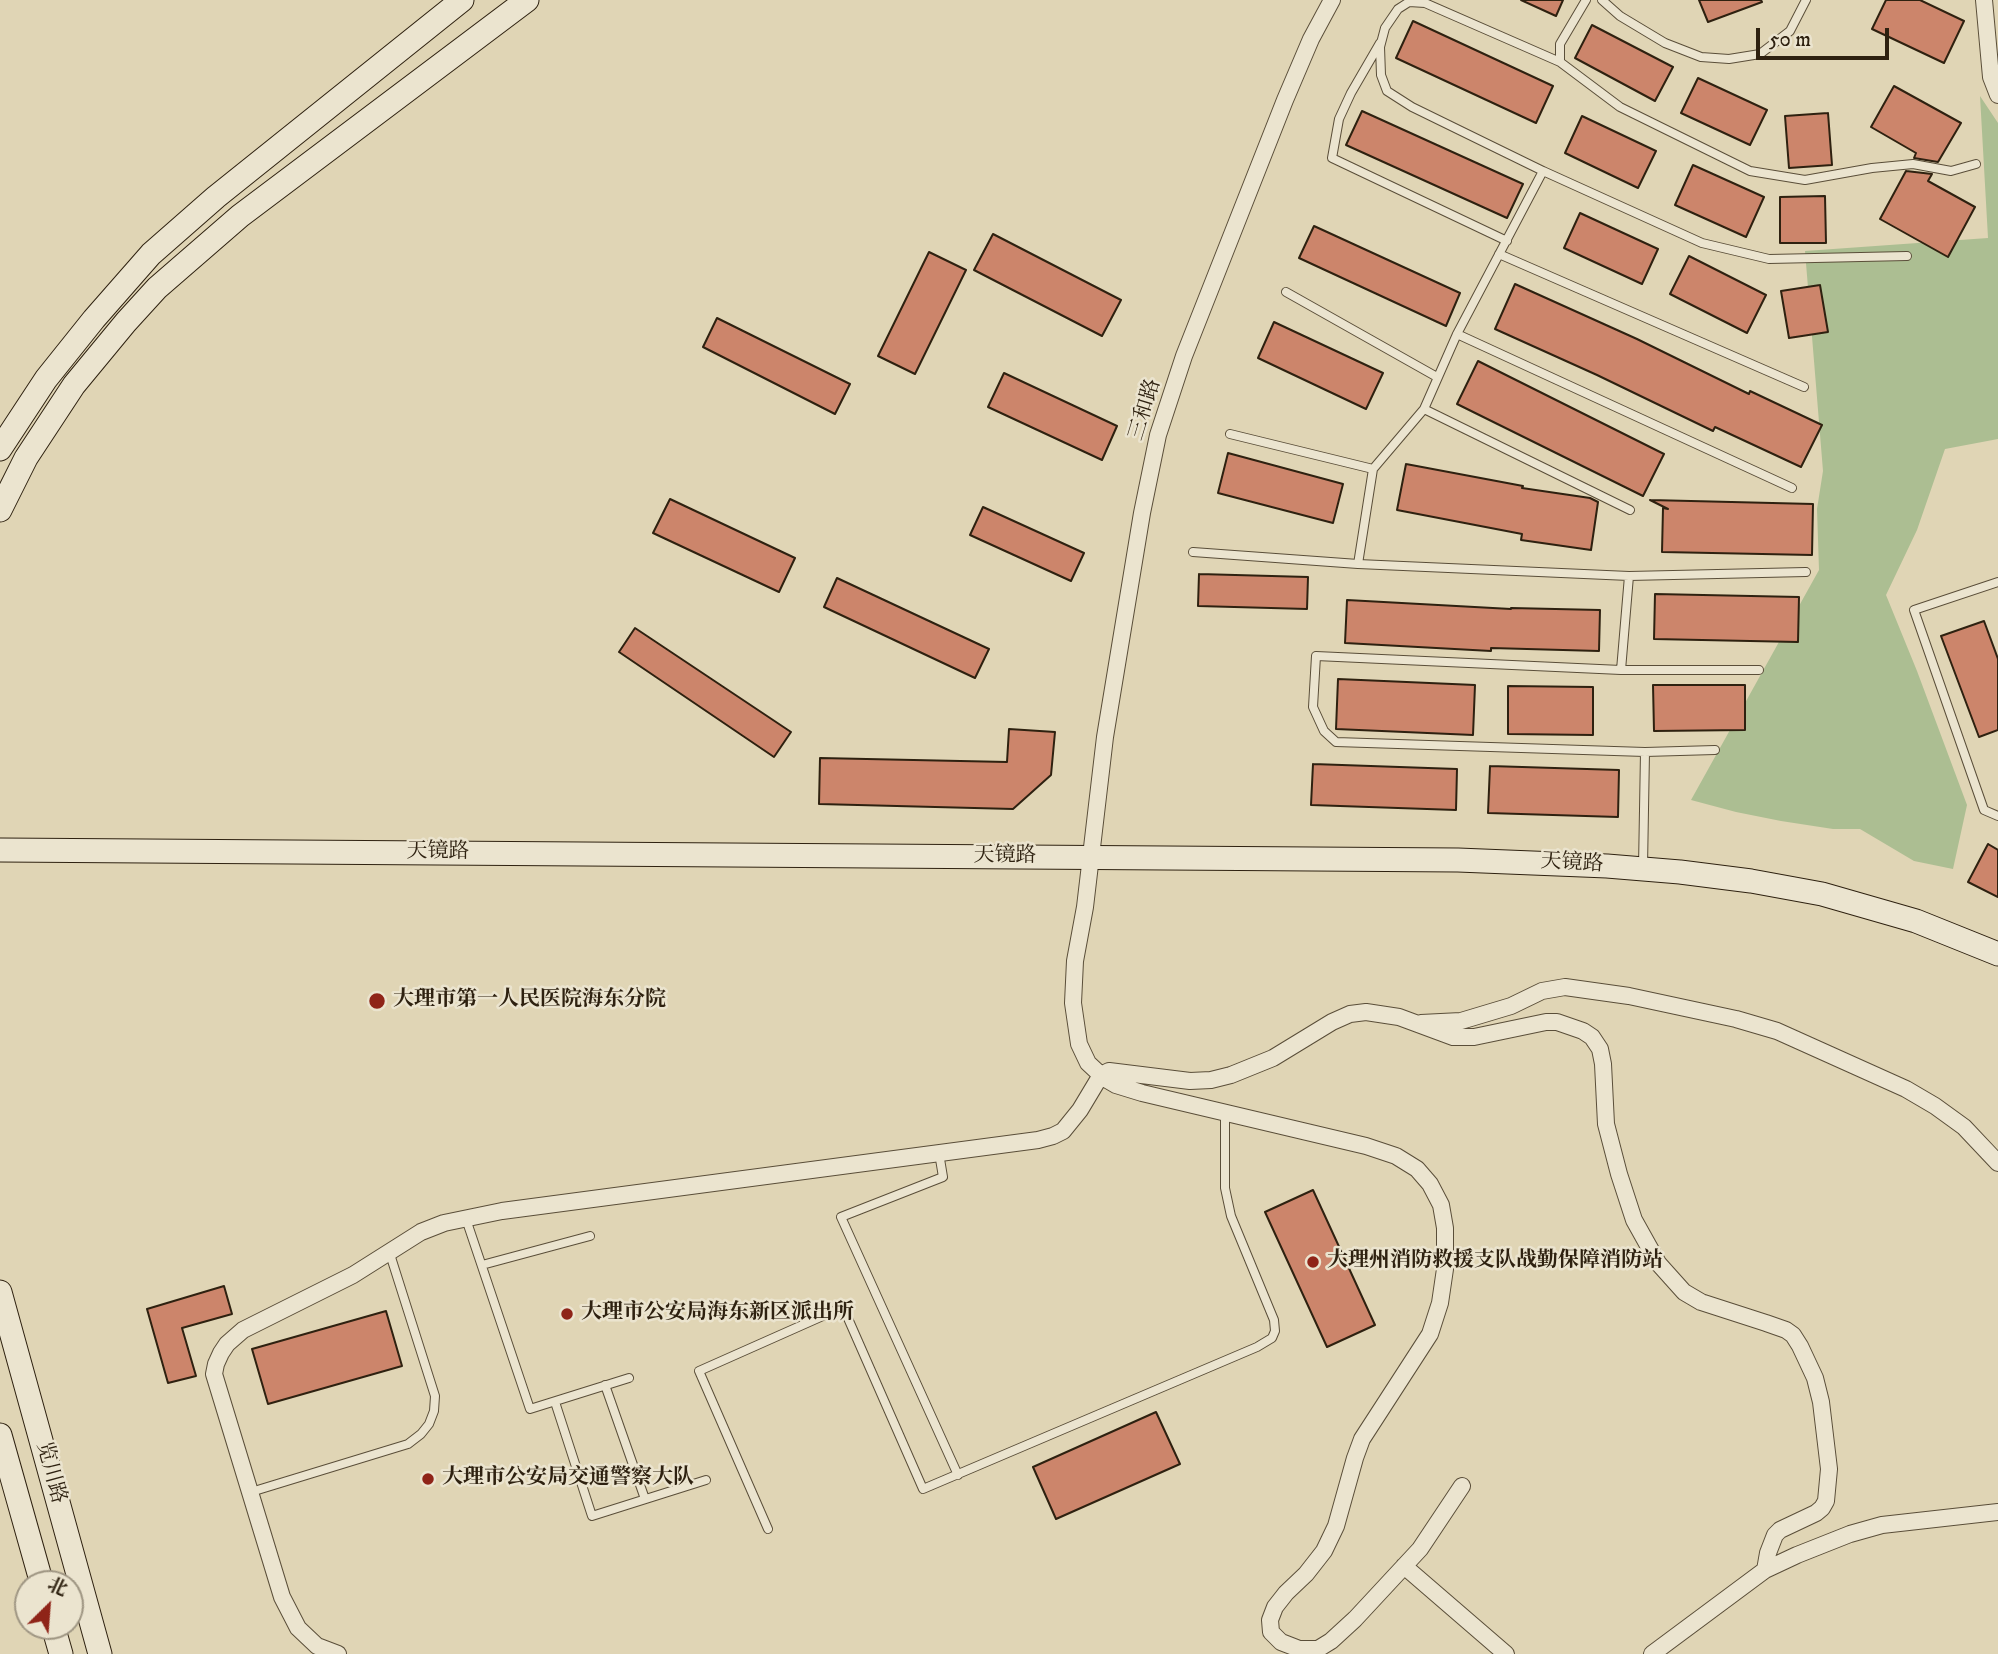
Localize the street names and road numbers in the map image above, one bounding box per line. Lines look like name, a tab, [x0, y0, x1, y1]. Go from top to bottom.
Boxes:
street label: 三和路	[1125, 376, 1167, 444]
street label: 天镜路	[407, 840, 469, 866]
street label: 天镜路	[974, 844, 1036, 870]
street label: 天镜路	[1540, 850, 1604, 878]
street label: 览川路	[30, 1439, 70, 1507]

